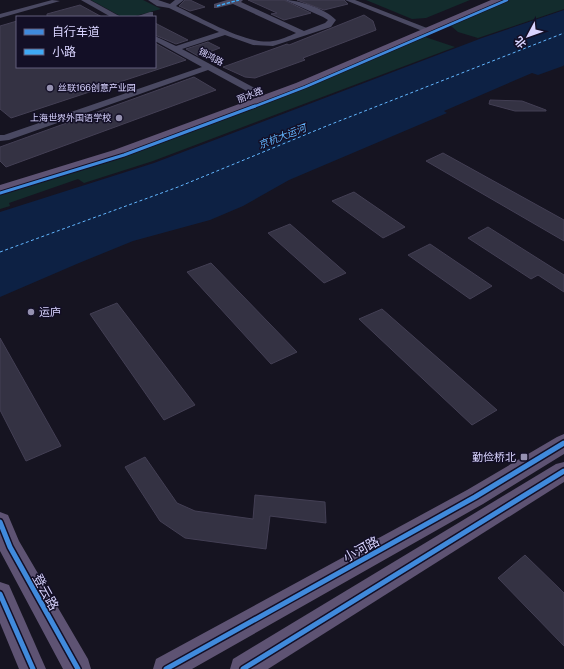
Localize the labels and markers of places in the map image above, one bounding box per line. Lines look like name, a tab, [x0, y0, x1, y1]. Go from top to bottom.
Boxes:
place label: 丝联166创意产业园	[58, 82, 136, 93]
marker: 丝联166创意产业园	[45, 83, 55, 93]
place label: 上海世界外国语学校	[30, 112, 112, 123]
marker: 上海世界外国语学校	[114, 113, 124, 123]
place label: 运庐	[39, 306, 61, 318]
marker: 运庐	[26, 307, 36, 317]
place label: 勤俭桥北	[472, 451, 516, 463]
marker: 勤俭桥北	[519, 452, 529, 462]

